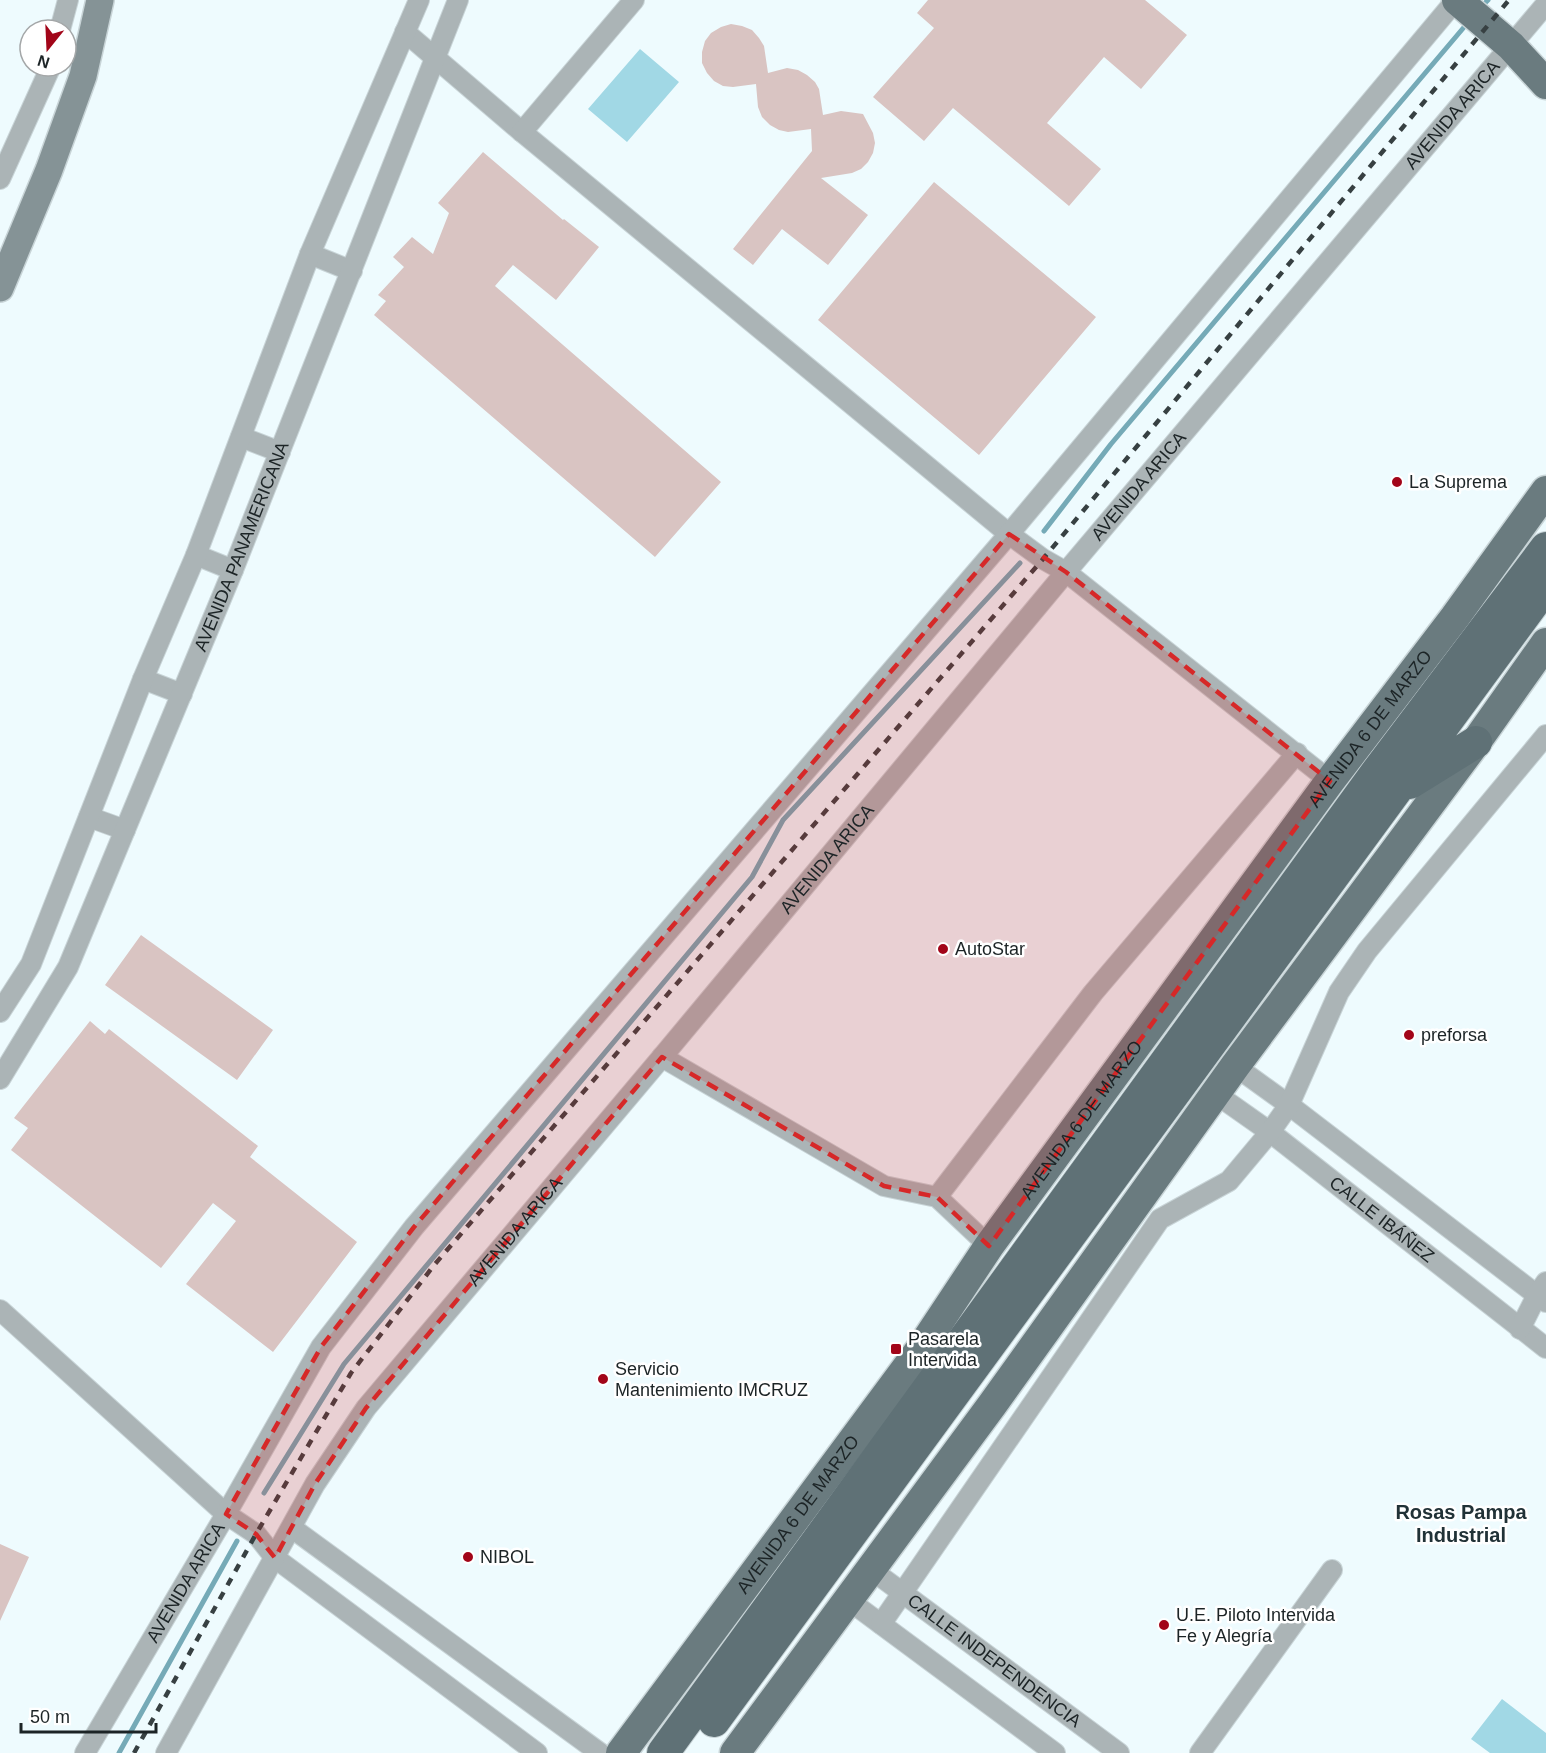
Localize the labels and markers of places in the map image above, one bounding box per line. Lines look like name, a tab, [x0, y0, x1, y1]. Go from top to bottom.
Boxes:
place label: La Suprema	[1409, 472, 1508, 492]
marker: La Suprema	[1390, 475, 1404, 489]
place label: AutoStar	[955, 939, 1025, 959]
marker: AutoStar	[936, 942, 950, 956]
place label: preforsa	[1421, 1025, 1488, 1045]
marker: preforsa	[1402, 1028, 1416, 1042]
place label: Pasarela Intervida	[908, 1329, 980, 1370]
marker: Pasarela Intervida	[889, 1342, 903, 1356]
place label: Servicio Mantenimiento IMCRUZ	[615, 1359, 808, 1400]
marker: Servicio Mantenimiento IMCRUZ	[596, 1372, 610, 1386]
place label: NIBOL	[480, 1547, 534, 1567]
marker: NIBOL	[461, 1550, 475, 1564]
place label: U.E. Piloto Intervida Fe y Alegría	[1176, 1605, 1336, 1646]
marker: U.E. Piloto Intervida Fe y Alegría	[1157, 1618, 1171, 1632]

